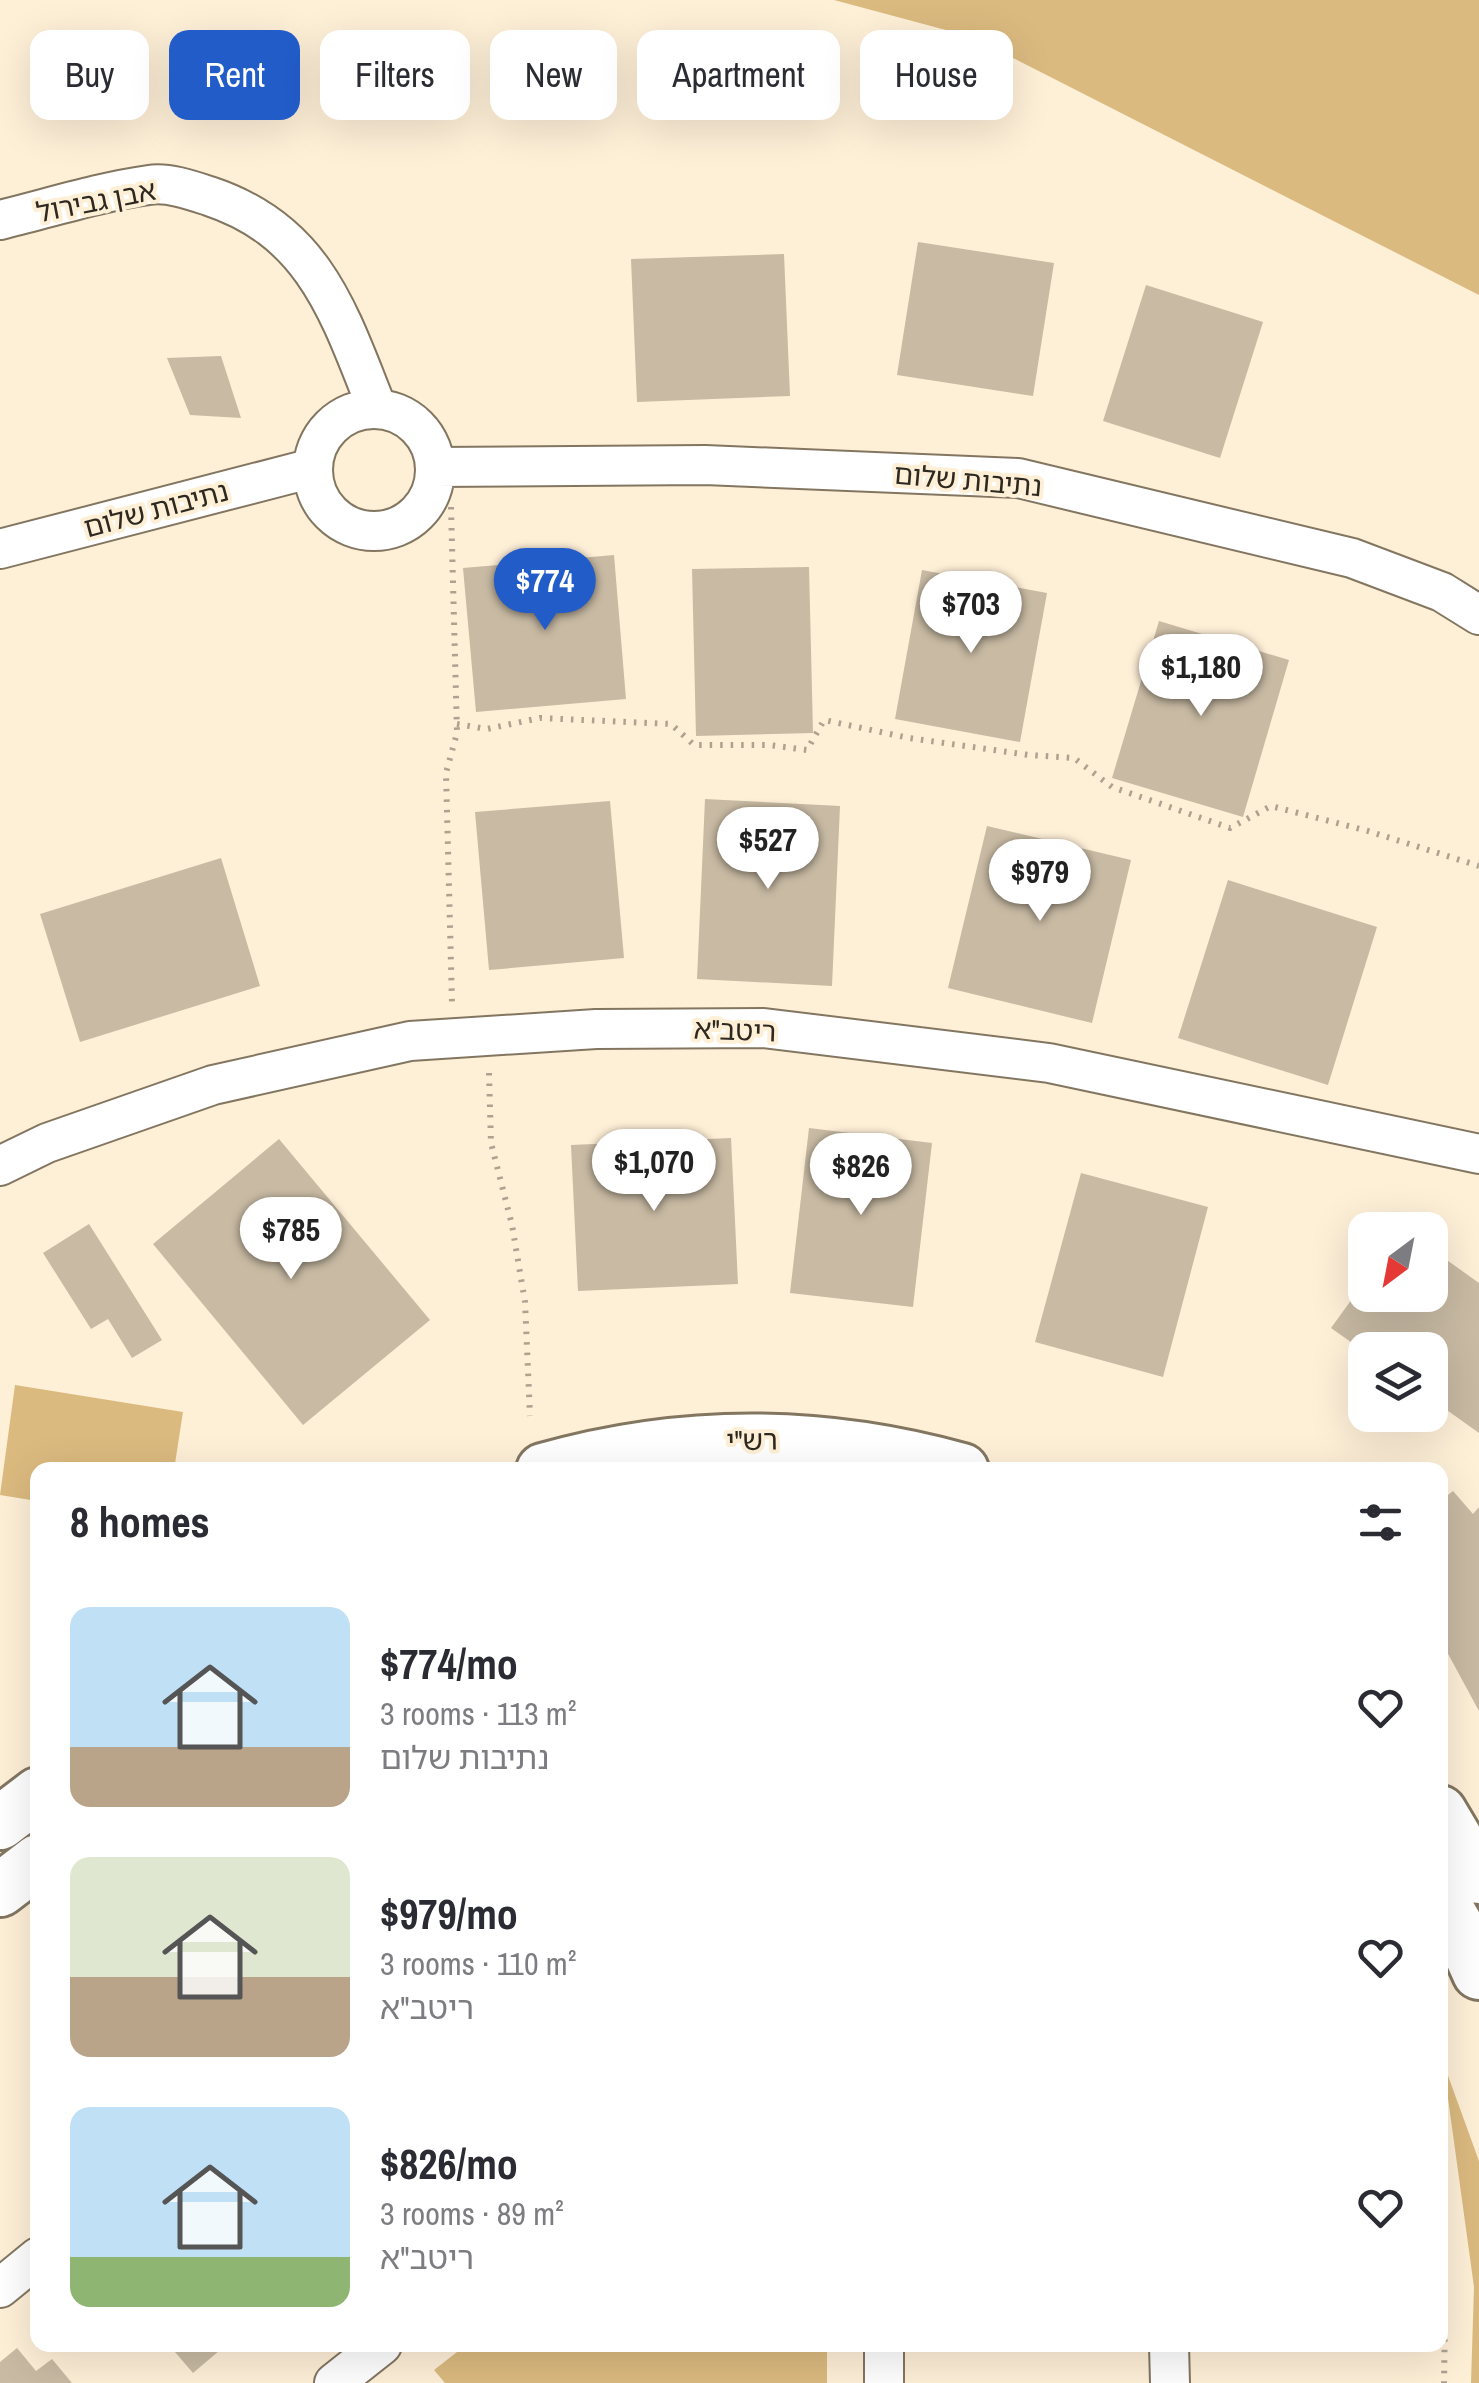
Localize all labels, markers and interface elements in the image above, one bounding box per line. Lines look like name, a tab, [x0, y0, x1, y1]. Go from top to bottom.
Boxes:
chip: Buy	[30, 30, 149, 120]
chip: Rent	[169, 30, 300, 120]
chip: Filters	[320, 30, 470, 120]
chip: New	[490, 30, 617, 120]
chip: Apartment	[637, 30, 840, 120]
chip: House	[860, 30, 1013, 120]
street label: אבן גבירול	[33, 171, 159, 231]
street label: נתיבות שלום	[893, 455, 1043, 505]
street label: נתיבות שלום	[79, 471, 233, 547]
pin: $774	[486, 548, 604, 633]
text: $774	[516, 559, 574, 602]
pin: $703	[912, 571, 1030, 656]
text: $703	[942, 582, 1000, 625]
pin: $1,180	[1120, 634, 1282, 719]
text: $1,180	[1161, 645, 1241, 688]
pin: $527	[709, 807, 827, 892]
text: $527	[739, 818, 797, 861]
pin: $979	[981, 839, 1099, 924]
text: $979	[1011, 850, 1069, 893]
street label: ריטב"א	[693, 1010, 777, 1050]
pin: $1,070	[573, 1129, 735, 1214]
pin: $826	[802, 1133, 920, 1218]
text: $1,070	[614, 1140, 694, 1183]
text: $826	[832, 1144, 890, 1187]
pin: $785	[232, 1197, 350, 1282]
text: $785	[262, 1208, 320, 1251]
north arrow	[1348, 1212, 1448, 1312]
map controls	[1348, 1212, 1448, 1432]
button: layers	[1348, 1332, 1448, 1432]
street label: רש"י	[726, 1421, 778, 1459]
text: 8 homes	[70, 1494, 210, 1550]
icon: filters	[1353, 1495, 1408, 1550]
text: $774/mo	[380, 1636, 518, 1692]
icon: home	[150, 1647, 270, 1767]
icon: heart	[1353, 1680, 1408, 1735]
text: 3 rooms · 113 m²	[380, 1692, 576, 1735]
text: נתיבות שלום	[380, 1736, 549, 1779]
text: $979/mo	[380, 1886, 518, 1942]
icon: home	[150, 1897, 270, 2017]
icon: heart	[1353, 1930, 1408, 1985]
text: 3 rooms · 110 m²	[380, 1942, 576, 1985]
text: ריטב"א	[380, 1986, 474, 2029]
text: $826/mo	[380, 2136, 518, 2192]
icon: home	[150, 2147, 270, 2267]
icon: heart	[1353, 2180, 1408, 2235]
text: 3 rooms · 89 m²	[380, 2192, 564, 2235]
text: ריטב"א	[380, 2236, 474, 2279]

